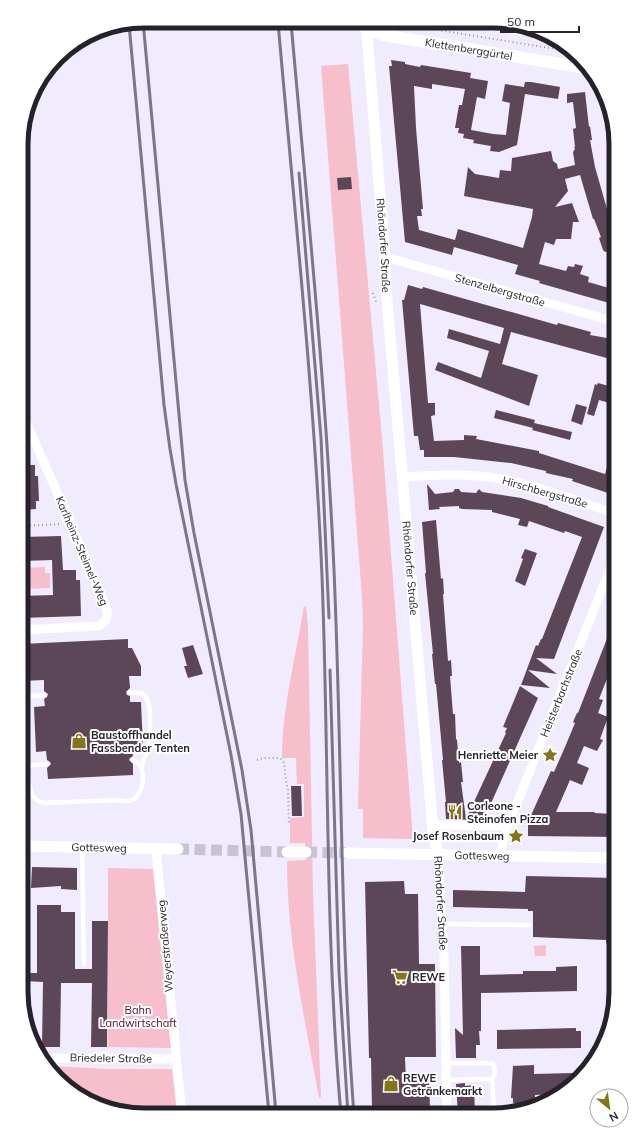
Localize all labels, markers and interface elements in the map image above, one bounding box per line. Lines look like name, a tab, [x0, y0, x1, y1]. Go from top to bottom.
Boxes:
scale bar	[501, 8, 579, 34]
text: 50 m	[507, 14, 535, 29]
street label: Klettenberggürtel	[424, 35, 514, 63]
street label: Rhöndorfer Straße	[373, 198, 393, 293]
street label: Stenzelbergstraße	[453, 270, 547, 310]
street label: Hirschbergstraße	[501, 473, 589, 511]
street label: Karlheinz-Steimel-Weg	[53, 494, 111, 608]
street label: Rhöndorfer Straße	[399, 520, 421, 616]
street label: Heisterbachstraße	[537, 647, 585, 739]
place label: Baustoffhandel Fassbender Tenten	[91, 728, 190, 755]
shop icon: Baustoffhandel Fassbender Tenten	[70, 732, 88, 750]
place icon: Henriette Meier	[541, 746, 559, 764]
place label: Henriette Meier	[458, 748, 539, 762]
place label: Corleone - Steinofen Pizza	[467, 799, 548, 826]
restaurant icon: Corleone - Steinofen Pizza	[446, 803, 464, 821]
place icon: Josef Rosenbaum	[507, 827, 525, 845]
place label: Josef Rosenbaum	[413, 829, 504, 843]
street label: Gottesweg	[71, 840, 127, 855]
street label: Gottesweg	[454, 848, 510, 863]
street label: Rhöndorfer Straße	[431, 855, 451, 951]
street label: Weyerstraßerweg	[154, 899, 176, 993]
supermarket icon: REWE	[391, 968, 409, 986]
place label: REWE	[412, 970, 446, 984]
park label: Bahn Landwirtschaft	[99, 1003, 177, 1030]
street label: Briedeler Straße	[70, 1050, 152, 1066]
place label: REWE Getränkemarkt	[403, 1071, 482, 1098]
shop icon: REWE Getränkemarkt	[382, 1075, 400, 1093]
north arrow	[589, 1088, 629, 1128]
text: N	[607, 1109, 621, 1125]

